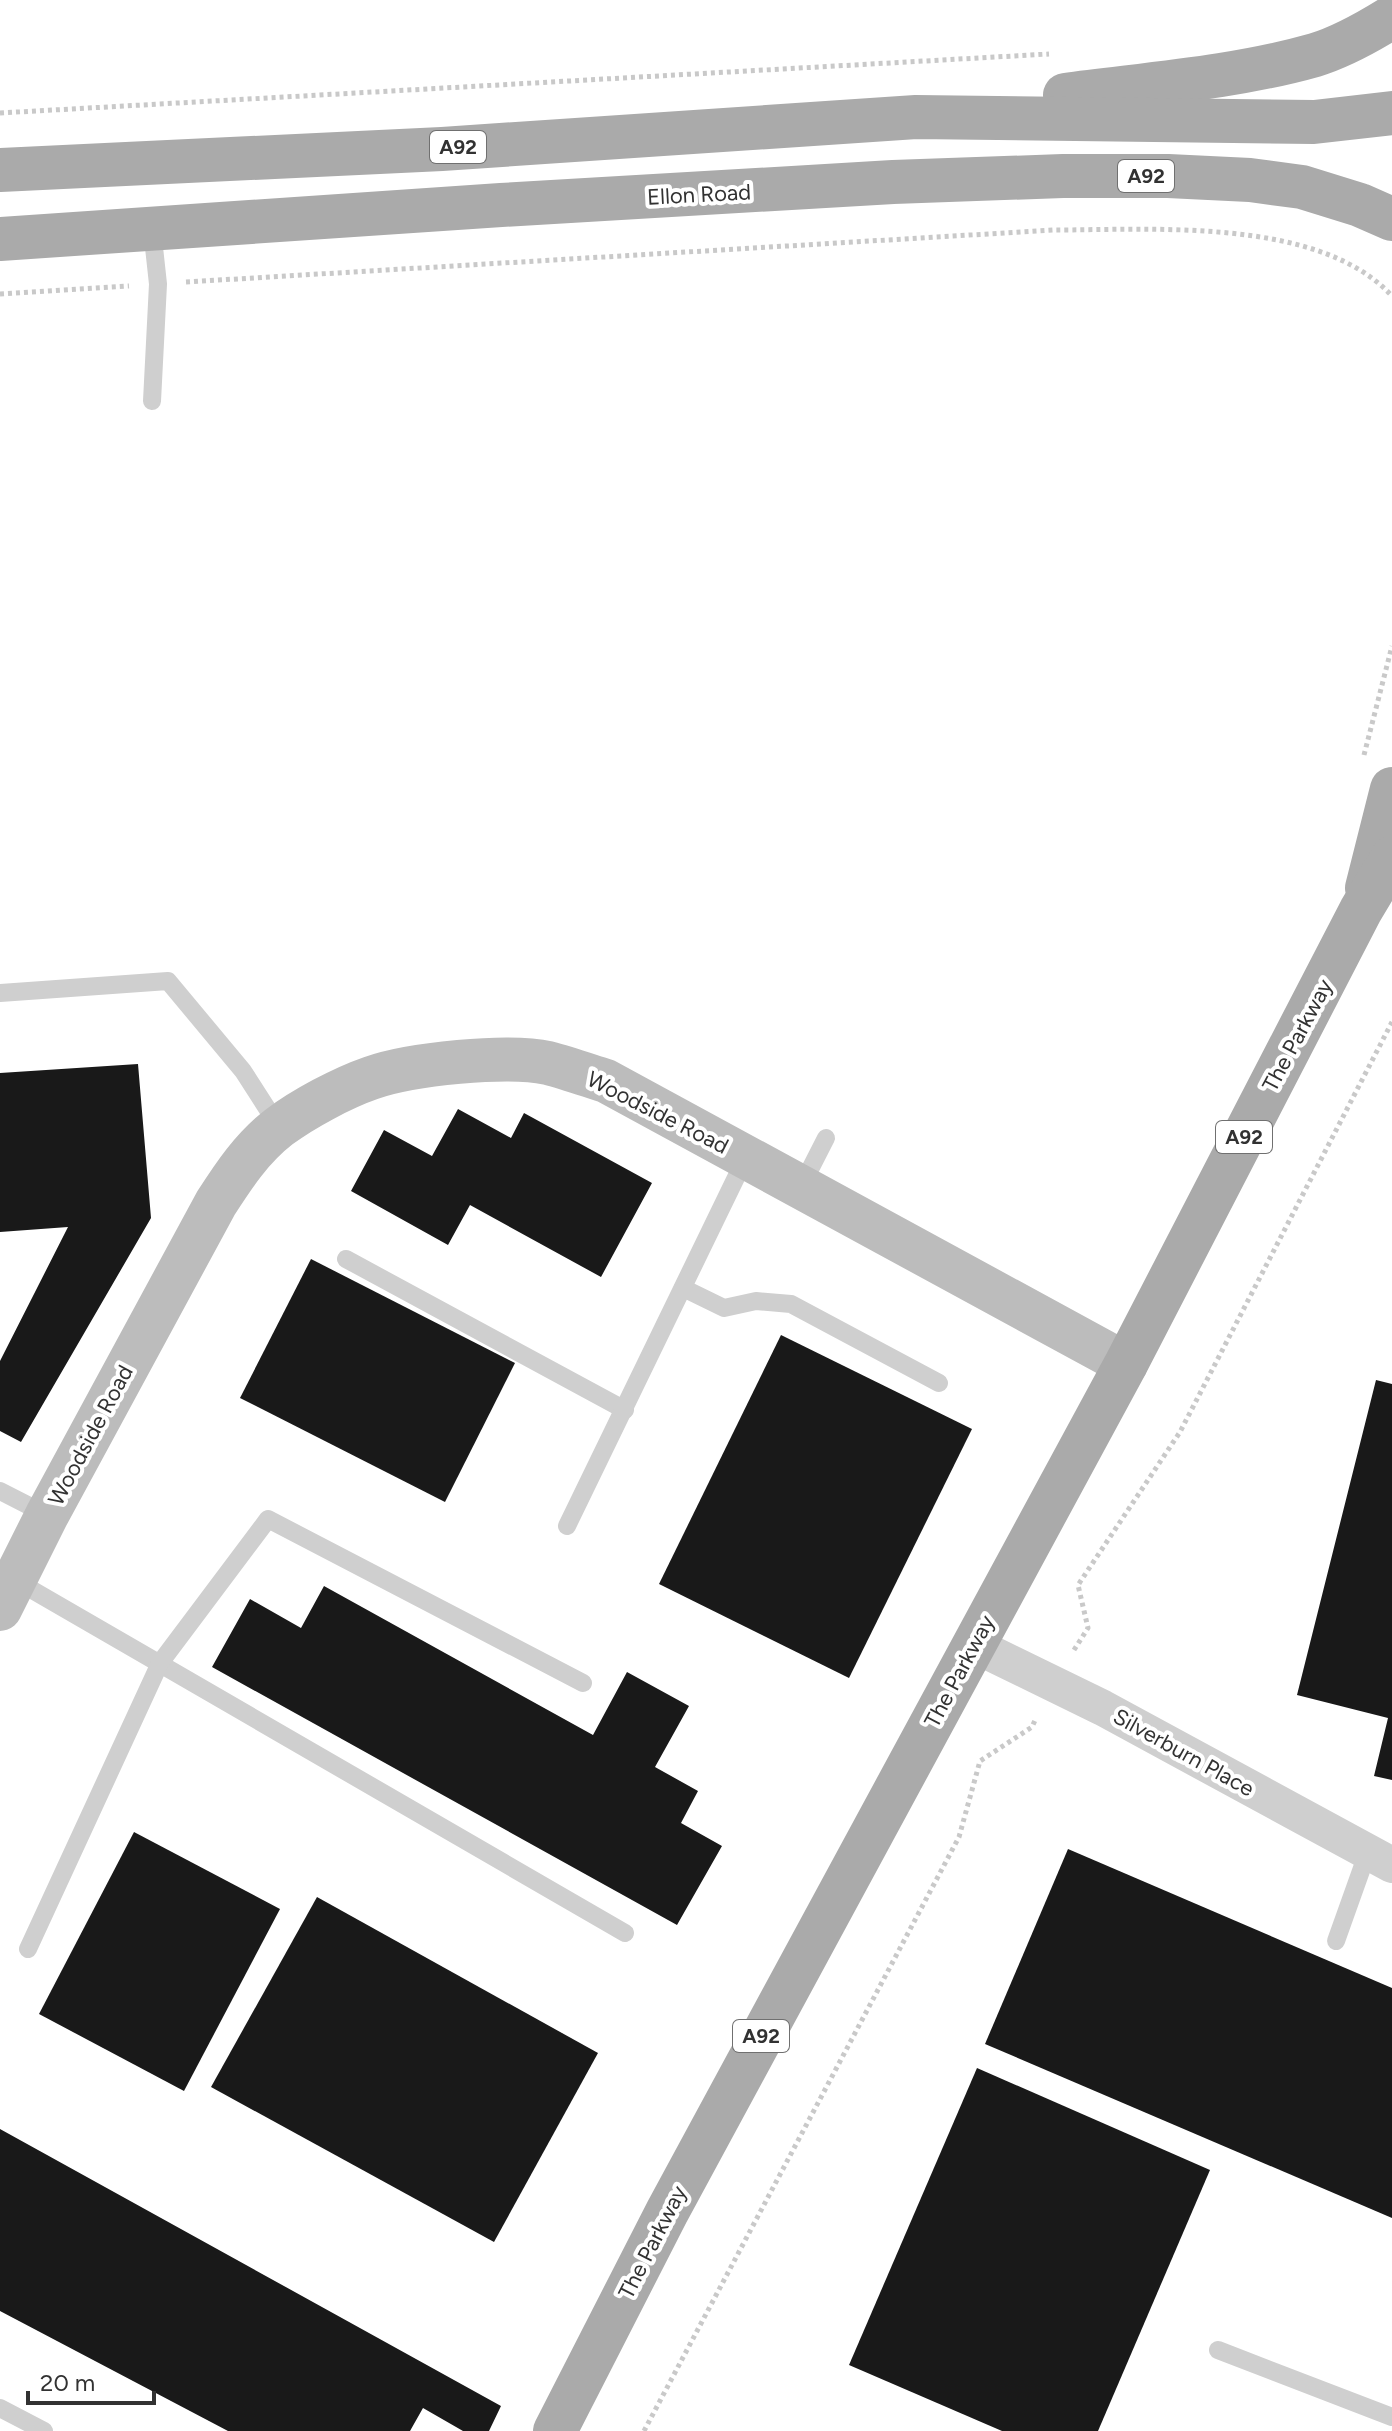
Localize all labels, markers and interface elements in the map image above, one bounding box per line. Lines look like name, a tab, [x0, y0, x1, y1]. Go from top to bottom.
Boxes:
road number: A92	[430, 131, 486, 163]
road number: A92	[1118, 160, 1174, 192]
street label: Ellon Road	[646, 178, 752, 211]
street label: The Parkway	[1257, 974, 1339, 1096]
street label: Woodside Road	[583, 1065, 733, 1160]
road number: A92	[1216, 1121, 1272, 1153]
street label: Woodside Road	[42, 1360, 139, 1510]
street label: The Parkway	[919, 1610, 1001, 1732]
street label: Silverburn Place	[1109, 1703, 1259, 1802]
road number: A92	[733, 2020, 789, 2052]
street label: The Parkway	[612, 2181, 693, 2303]
scale bar	[28, 2355, 154, 2405]
text: 20 m	[40, 2368, 95, 2397]

